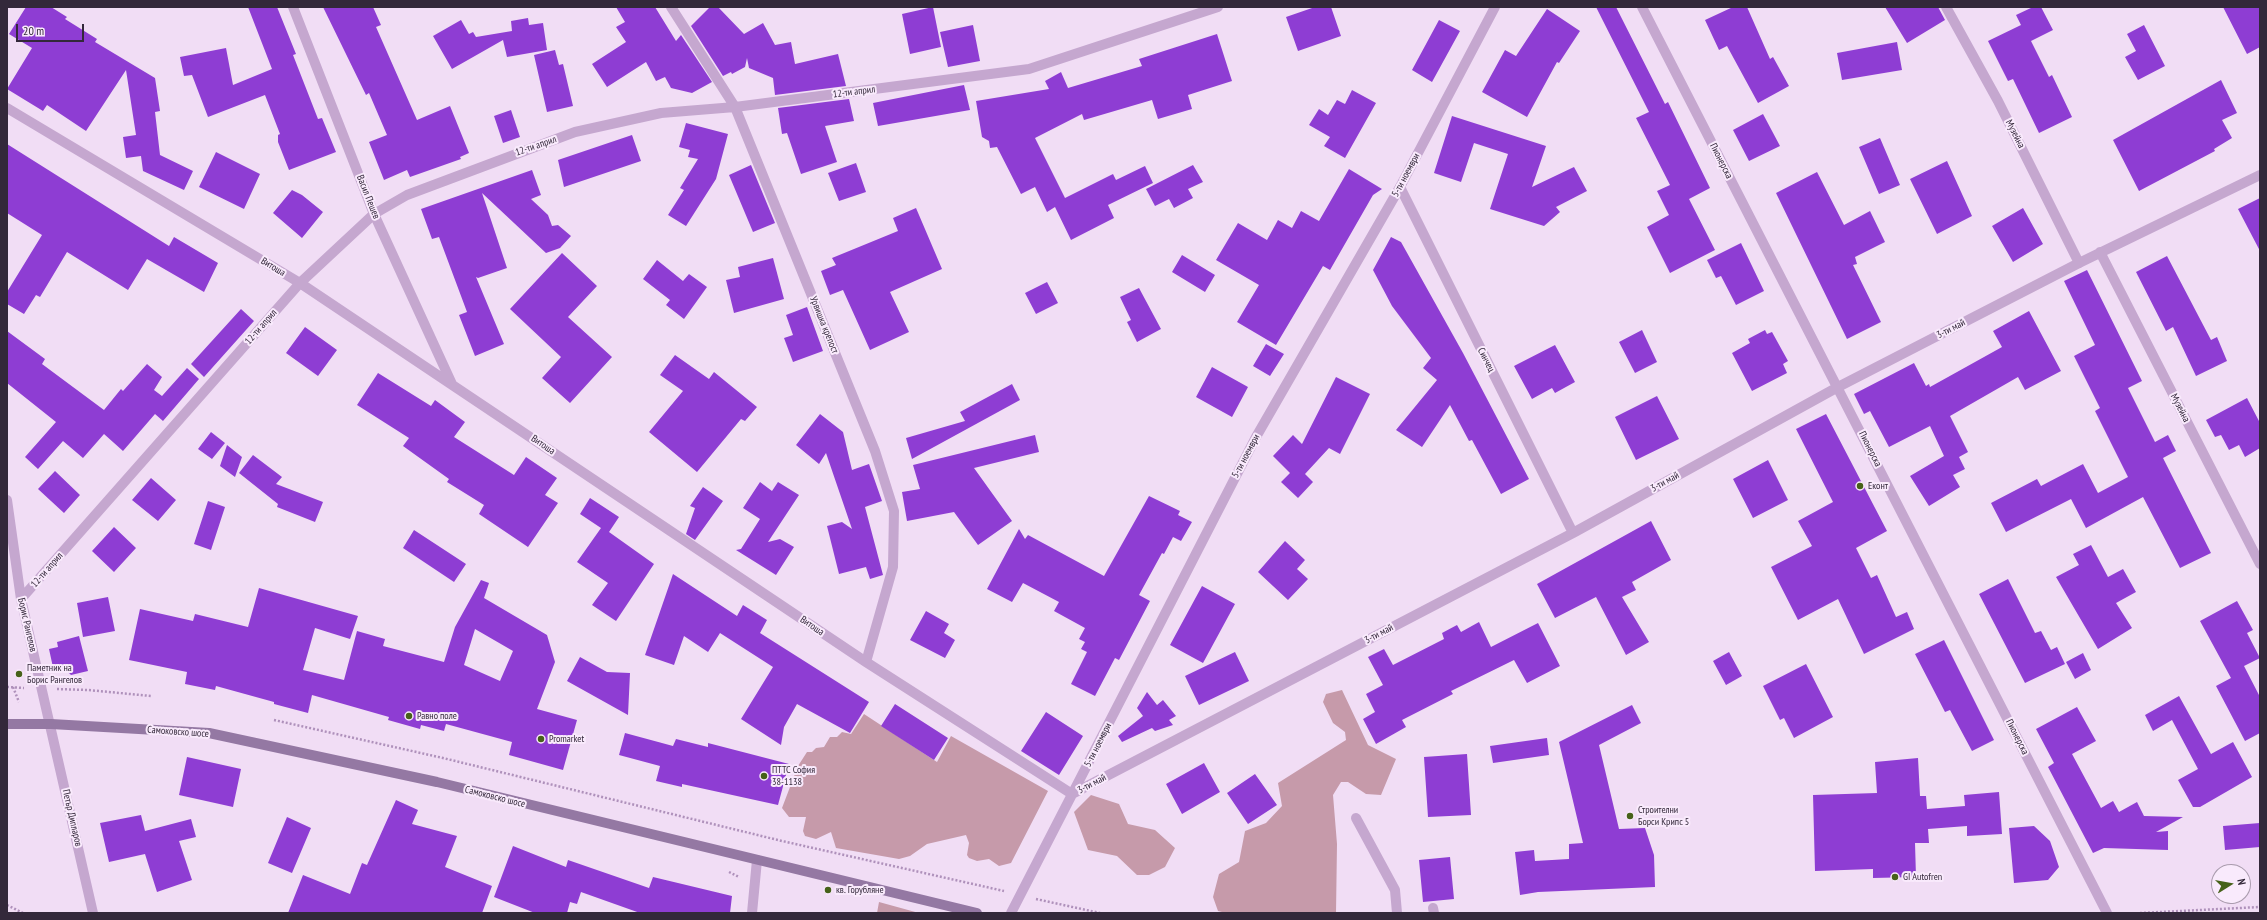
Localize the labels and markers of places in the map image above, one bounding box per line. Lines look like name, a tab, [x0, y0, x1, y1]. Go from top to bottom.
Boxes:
place label: Еконт	[1868, 480, 1888, 492]
marker: Еконт	[1855, 481, 1865, 491]
place label: Паметник на Борис Рангелов	[27, 662, 82, 686]
marker: Паметник на Борис Рангелов	[14, 669, 24, 679]
place label: Равно поле	[417, 710, 457, 722]
marker: Равно поле	[404, 711, 414, 721]
place label: Promarket	[549, 733, 584, 745]
marker: Promarket	[536, 734, 546, 744]
place label: ПТТС София 38-1138	[772, 764, 815, 788]
marker: ПТТС София 38-1138	[759, 771, 769, 781]
place label: Строителни Борси Крипс 5	[1638, 804, 1689, 828]
marker: Строителни Борси Крипс 5	[1625, 811, 1635, 821]
place label: GI Autofren	[1903, 871, 1942, 883]
marker: GI Autofren	[1890, 872, 1900, 882]
place label: кв. Горубляне	[836, 884, 884, 896]
marker: кв. Горубляне	[823, 885, 833, 895]

